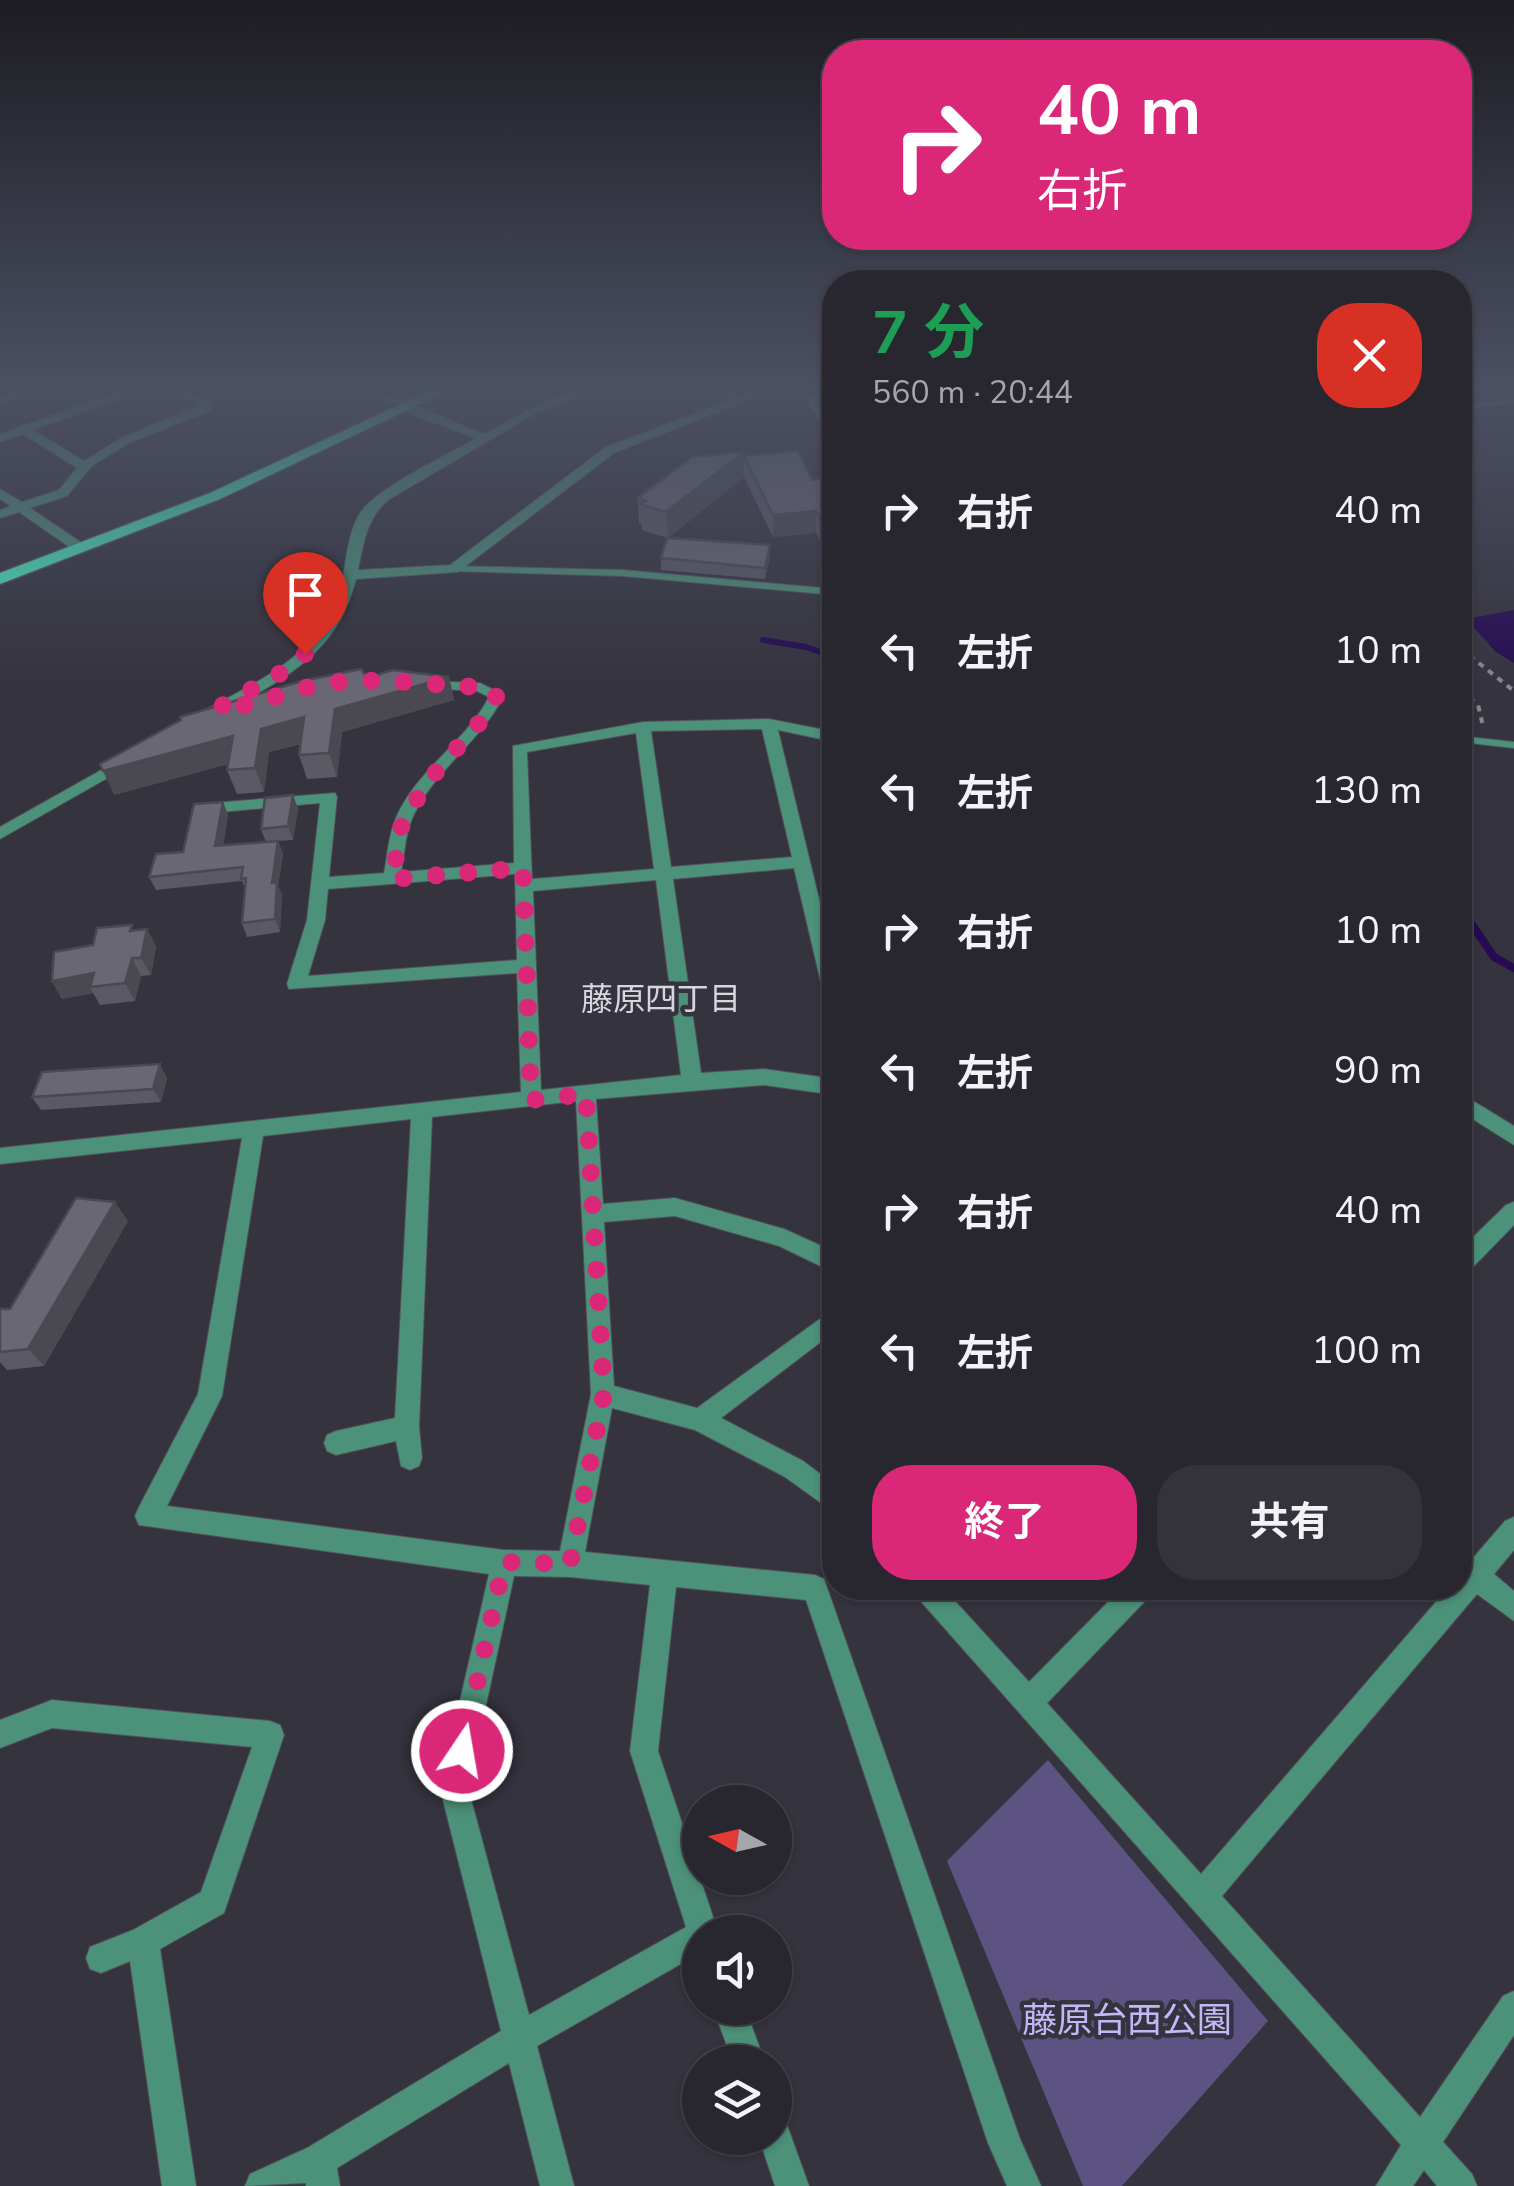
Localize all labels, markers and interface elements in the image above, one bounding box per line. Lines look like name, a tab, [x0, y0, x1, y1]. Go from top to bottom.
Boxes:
text: 40 m	[1037, 63, 1201, 159]
icon: right	[872, 80, 1002, 210]
text: 右折	[1037, 161, 1127, 222]
text: 7 分	[872, 292, 984, 374]
button: close	[1317, 303, 1422, 408]
text: 560 m · 20:44	[872, 371, 1073, 414]
icon: right	[872, 483, 927, 538]
text: 40 m	[1334, 485, 1422, 536]
text: 右折	[957, 488, 1033, 539]
pin	[263, 552, 348, 655]
icon: arrive	[278, 567, 333, 622]
icon: left	[872, 623, 927, 678]
text: 10 m	[1334, 625, 1422, 676]
text: 左折	[957, 628, 1033, 679]
icon: left	[872, 763, 927, 818]
text: 130 m	[1311, 765, 1422, 816]
text: 左折	[957, 768, 1033, 819]
icon: right	[872, 903, 927, 958]
text: 10 m	[1334, 905, 1422, 956]
text: 右折	[957, 908, 1033, 959]
district label: 藤原四丁目	[581, 978, 741, 1021]
icon: left	[872, 1043, 927, 1098]
text: 90 m	[1334, 1045, 1422, 1096]
text: 左折	[957, 1048, 1033, 1099]
icon: right	[872, 1183, 927, 1238]
text: 40 m	[1334, 1185, 1422, 1236]
text: 右折	[957, 1188, 1033, 1239]
icon: left	[872, 1323, 927, 1378]
text: 100 m	[1311, 1325, 1422, 1376]
text: 左折	[957, 1328, 1033, 1379]
button: 終了	[872, 1465, 1137, 1580]
button: 共有	[1157, 1465, 1422, 1580]
position arrow	[410, 1699, 514, 1803]
north arrow	[682, 1785, 792, 1895]
map controls	[682, 1785, 792, 2155]
button: sound	[682, 1915, 792, 2025]
park label: 藤原台西公園	[1022, 1997, 1232, 2044]
button: layers	[682, 2045, 792, 2155]

